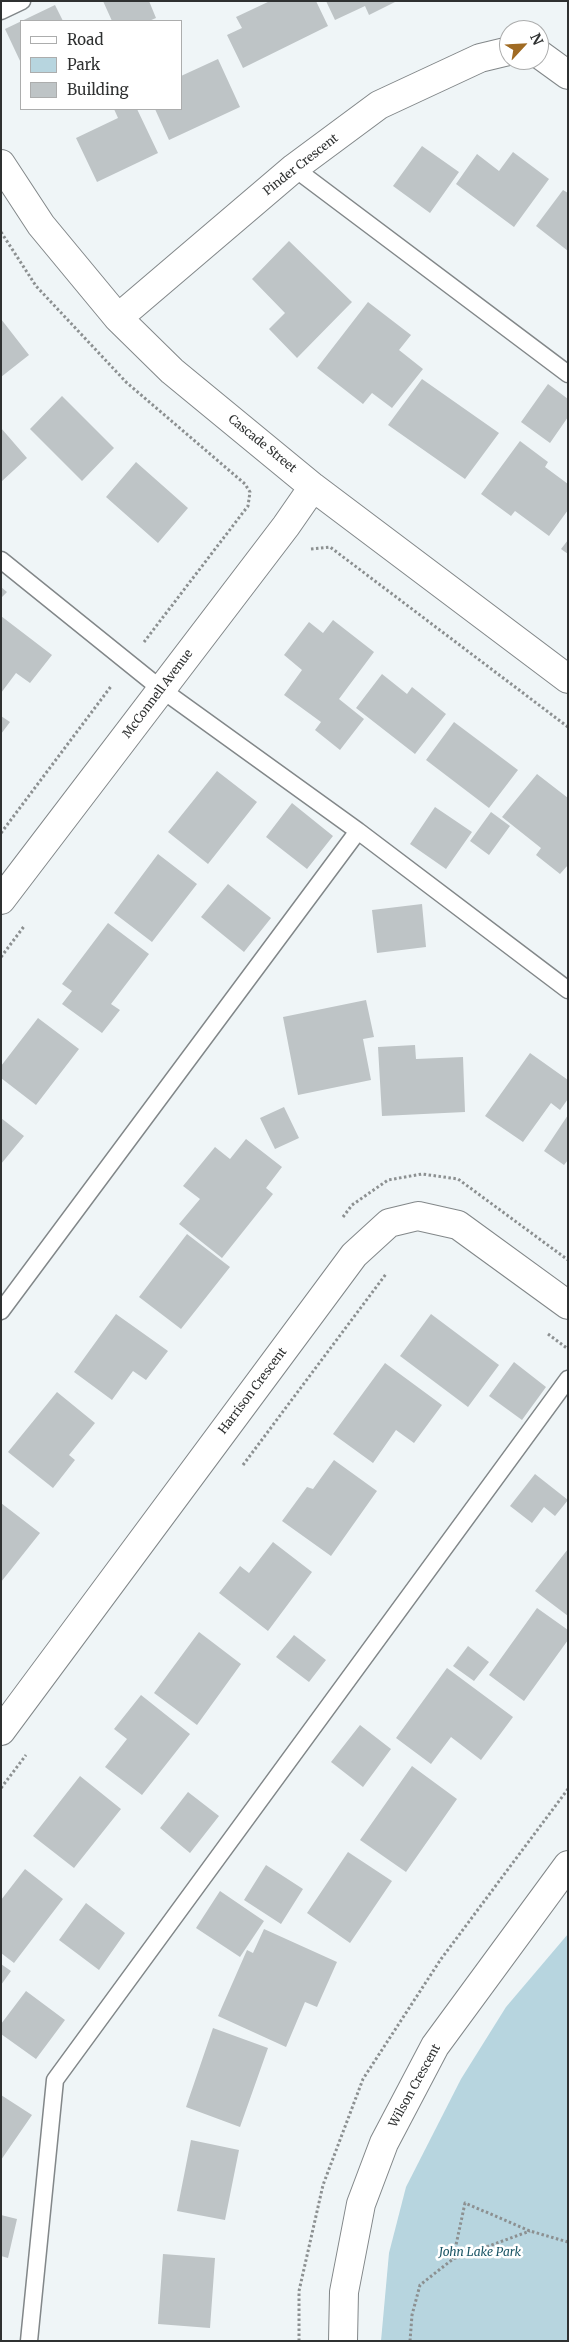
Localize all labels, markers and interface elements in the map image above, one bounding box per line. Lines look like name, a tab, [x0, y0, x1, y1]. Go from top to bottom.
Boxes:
legend	[20, 20, 182, 110]
north arrow	[499, 20, 549, 70]
text: Road	[67, 30, 103, 49]
text: N	[526, 30, 547, 48]
text: Park	[67, 55, 100, 74]
text: Building	[67, 80, 129, 99]
street label: Pinder Crescent	[261, 131, 341, 199]
street label: Cascade Street	[225, 412, 299, 476]
street label: McConnell Avenue	[120, 647, 196, 741]
street label: Harrison Crescent	[216, 1345, 290, 1437]
street label: Wilson Crescent	[386, 2042, 444, 2130]
park label: John Lake Park	[439, 2246, 521, 2260]

